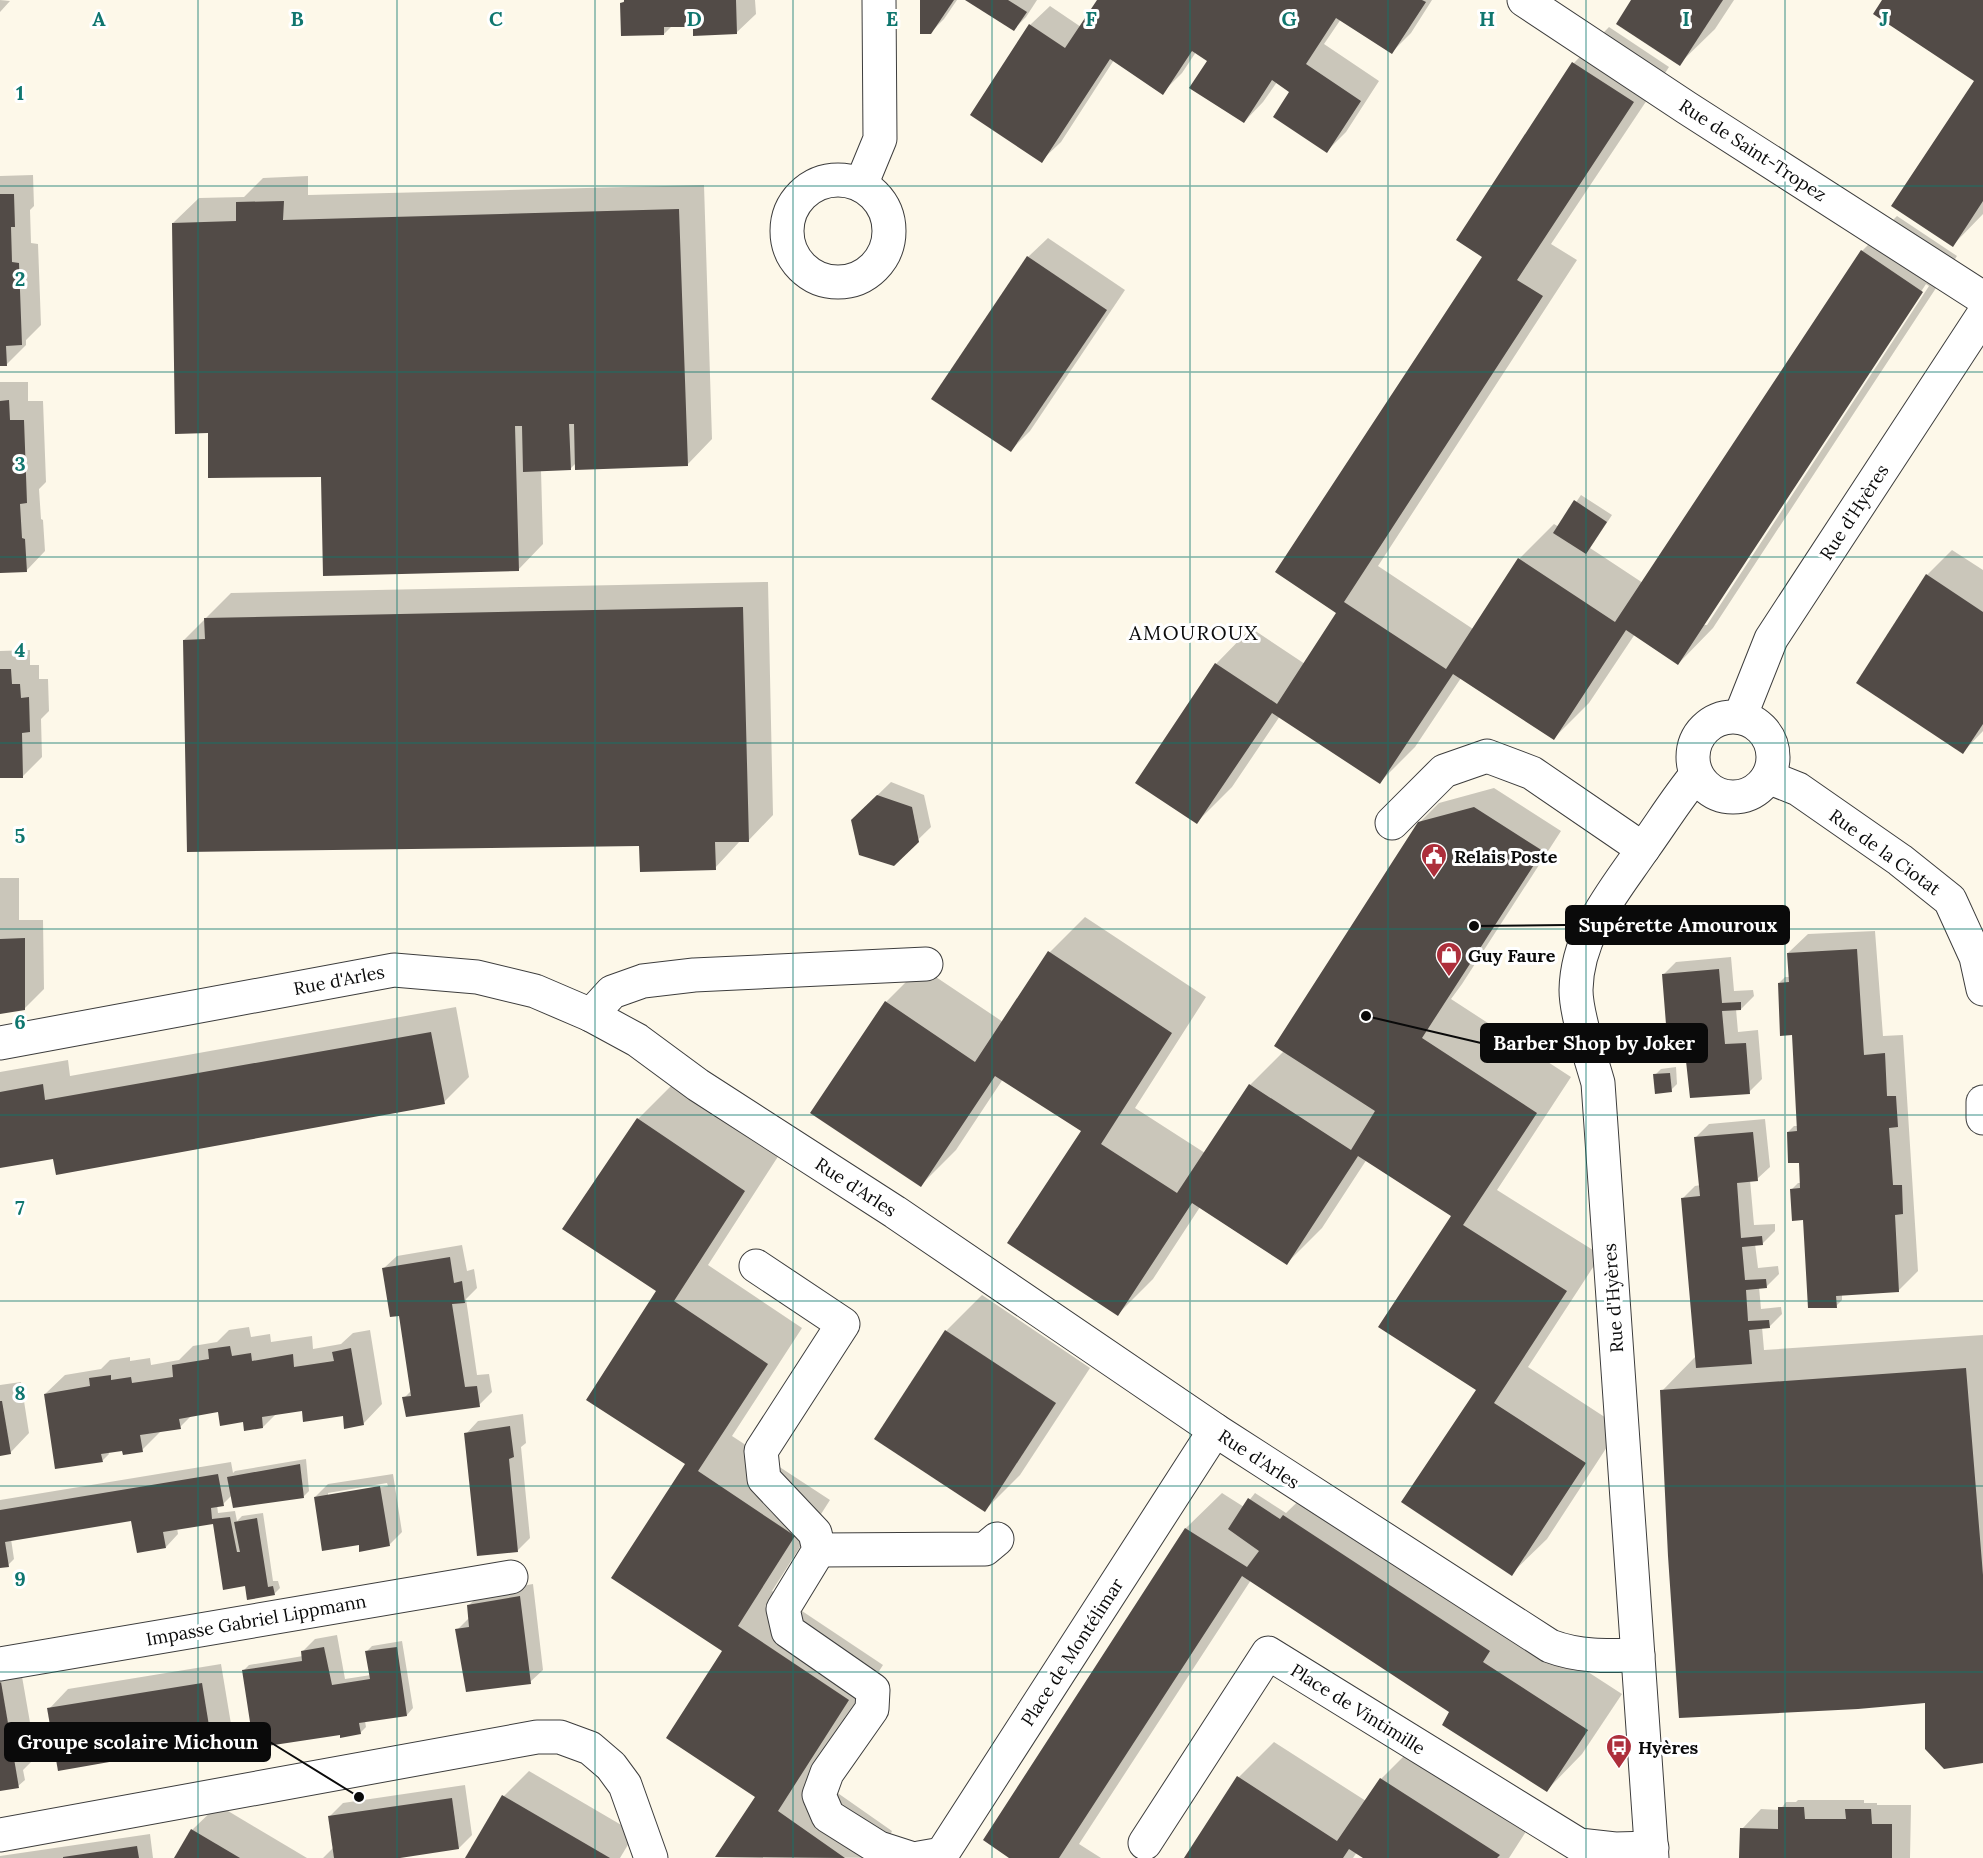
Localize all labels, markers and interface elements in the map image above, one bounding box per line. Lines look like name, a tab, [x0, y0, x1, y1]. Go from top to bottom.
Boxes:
text: A	[92, 6, 106, 31]
text: B	[290, 6, 304, 31]
text: C	[489, 6, 503, 31]
text: D	[686, 6, 702, 31]
text: E	[886, 6, 898, 31]
text: F	[1085, 6, 1097, 31]
text: G	[1281, 6, 1297, 31]
text: H	[1479, 6, 1495, 31]
text: I	[1682, 6, 1690, 31]
text: J	[1879, 6, 1889, 31]
text: 1	[16, 80, 24, 105]
street label: Rue de Saint-Tropez	[1675, 94, 1831, 206]
text: 2	[15, 266, 25, 291]
text: 3	[14, 451, 26, 476]
street label: Rue d'Hyères	[1815, 460, 1893, 564]
district label: AMOUROUX	[1128, 620, 1259, 645]
text: 4	[15, 637, 26, 662]
street label: Rue de la Ciotat	[1825, 804, 1945, 900]
text: 5	[15, 823, 26, 848]
public building icon: Relais Poste	[1419, 841, 1449, 879]
place label: Relais Poste	[1454, 845, 1558, 868]
callout: Supérette Amouroux	[1566, 906, 1789, 944]
text: Supérette Amouroux	[1578, 912, 1778, 937]
shop icon: Guy Faure	[1434, 940, 1464, 978]
place label: Guy Faure	[1468, 944, 1556, 967]
street label: Rue d'Arles	[292, 960, 386, 1000]
text: 6	[14, 1009, 26, 1034]
callout: Barber Shop by Joker	[1481, 1024, 1707, 1062]
text: Barber Shop by Joker	[1493, 1030, 1695, 1055]
street label: Rue d'Arles	[811, 1152, 901, 1222]
text: 7	[15, 1195, 25, 1220]
street label: Rue d'Hyères	[1598, 1243, 1628, 1353]
text: 8	[14, 1380, 26, 1405]
street label: Rue d'Arles	[1214, 1424, 1304, 1494]
text: 9	[14, 1566, 26, 1591]
street label: Place de Montélimar	[1016, 1574, 1129, 1730]
street label: Impasse Gabriel Lippmann	[144, 1589, 368, 1651]
street label: Place de Vintimille	[1287, 1658, 1430, 1760]
callout: Groupe scolaire Michoun	[5, 1723, 270, 1761]
text: Groupe scolaire Michoun	[17, 1729, 259, 1754]
bus stop icon: Hyères	[1604, 1732, 1634, 1770]
place label: Hyères	[1638, 1736, 1699, 1759]

